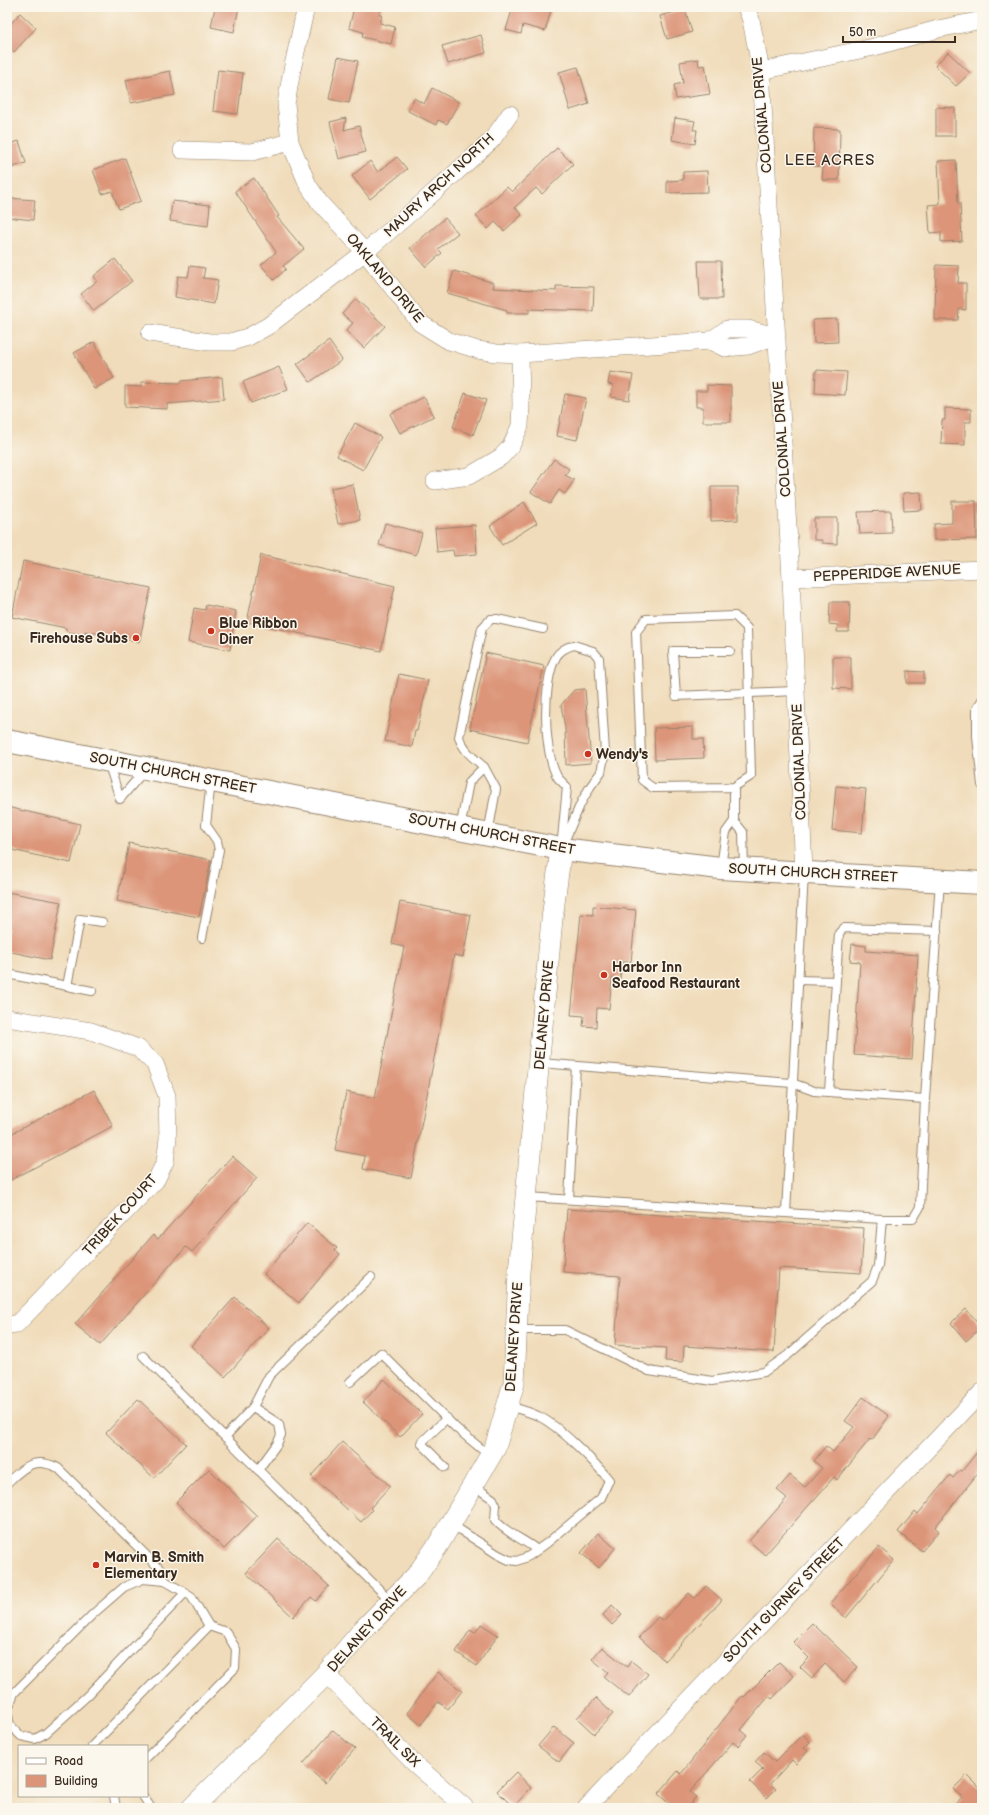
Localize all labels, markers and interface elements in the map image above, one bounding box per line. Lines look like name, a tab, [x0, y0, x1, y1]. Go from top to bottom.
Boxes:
scale bar	[843, 18, 955, 44]
text: 50 m	[849, 25, 876, 40]
street label: COLONIAL DRIVE	[748, 56, 776, 174]
street label: MAURY ARCH NORTH	[380, 129, 498, 241]
district label: LEE ACRES	[785, 151, 875, 170]
street label: OAKLAND DRIVE	[343, 230, 427, 326]
street label: COLONIAL DRIVE	[769, 380, 795, 498]
street label: PEPPERIDGE AVENUE	[813, 561, 961, 585]
place label: Blue Ribbon Diner	[219, 615, 298, 648]
marker: Blue Ribbon Diner	[206, 626, 216, 636]
place label: Firehouse Subs	[30, 630, 128, 647]
marker: Firehouse Subs	[131, 633, 141, 643]
street label: COLONIAL DRIVE	[788, 703, 810, 821]
place label: Wendy's	[596, 746, 648, 763]
street label: SOUTH CHURCH STREET	[88, 749, 258, 798]
marker: Wendy's	[583, 749, 593, 759]
street label: SOUTH CHURCH STREET	[407, 810, 577, 859]
street label: SOUTH CHURCH STREET	[728, 860, 899, 886]
street label: DELANEY DRIVE	[531, 959, 557, 1071]
place label: Harbor Inn Seafood Restaurant	[612, 959, 740, 992]
marker: Harbor Inn Seafood Restaurant	[599, 970, 609, 980]
street label: TRIBEK COURT	[79, 1170, 161, 1259]
street label: DELANEY DRIVE	[502, 1281, 526, 1393]
street label: SOUTH GURNEY STREET	[720, 1533, 849, 1666]
place label: Marvin B. Smith Elementary	[104, 1549, 204, 1582]
marker: Marvin B. Smith Elementary	[91, 1560, 101, 1570]
street label: DELANEY DRIVE	[324, 1582, 410, 1676]
street label: TRAIL SIX	[367, 1714, 424, 1771]
legend	[18, 1745, 148, 1797]
text: Road	[54, 1754, 83, 1769]
text: Building	[54, 1774, 98, 1789]

